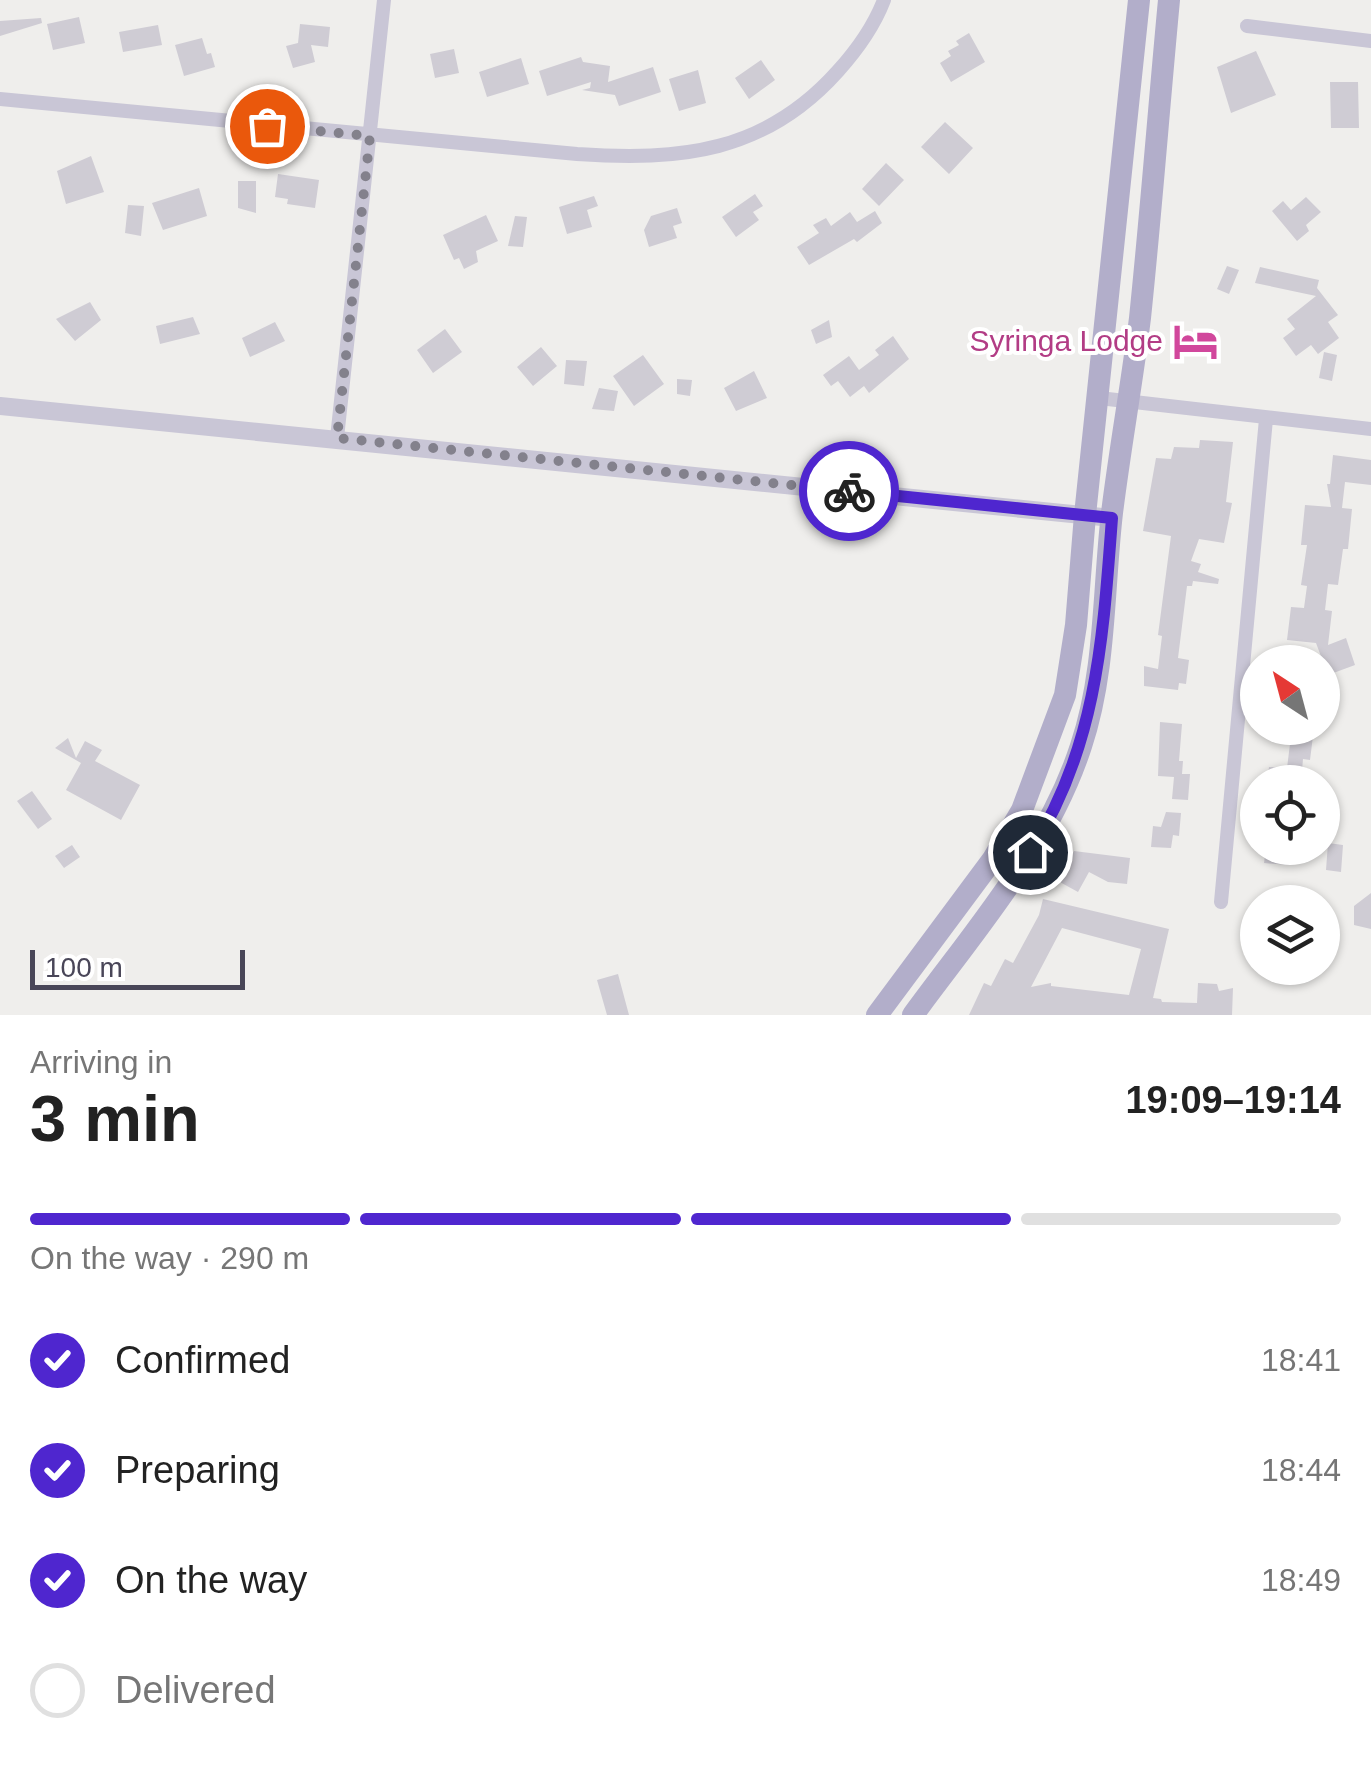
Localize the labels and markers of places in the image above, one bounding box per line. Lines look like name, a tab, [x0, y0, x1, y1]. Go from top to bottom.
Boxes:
pin	[225, 84, 310, 169]
hotel icon: Syringa Lodge	[1172, 317, 1220, 365]
place label: Syringa Lodge	[970, 324, 1163, 357]
pin	[988, 810, 1073, 895]

